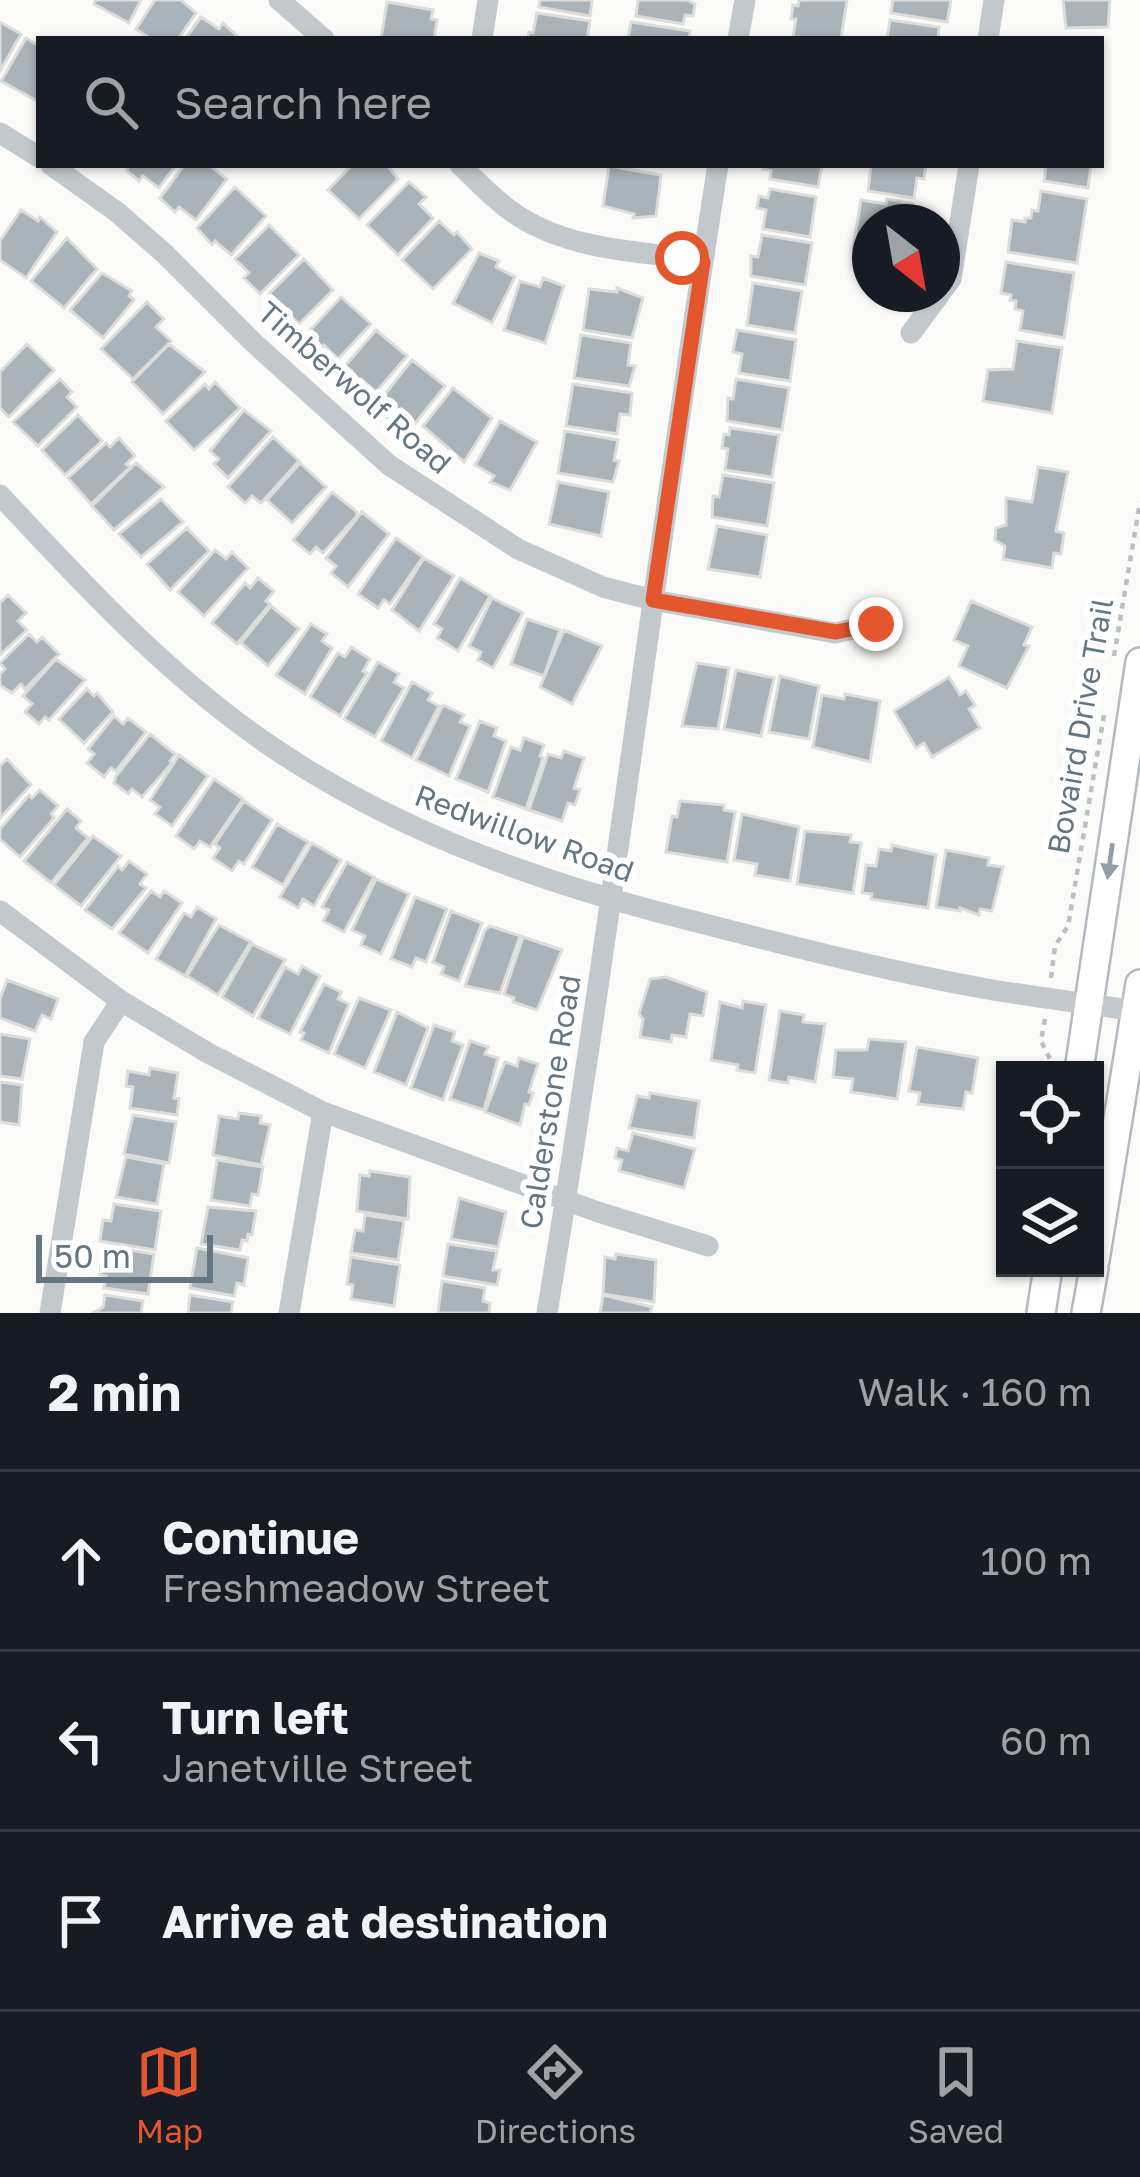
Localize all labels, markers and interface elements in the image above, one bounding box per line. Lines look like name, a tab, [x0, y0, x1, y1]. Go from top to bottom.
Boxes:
search box	[36, 36, 1104, 168]
icon: search	[78, 69, 144, 135]
text: Search here	[174, 75, 432, 129]
north arrow	[852, 204, 960, 312]
route start	[655, 231, 709, 285]
street label: Timberwolf Road	[251, 294, 459, 481]
street label: Bovaird Drive Trail	[1040, 595, 1120, 857]
route end	[849, 597, 903, 651]
street label: Redwillow Road	[410, 777, 639, 889]
one-way arrow	[1100, 843, 1119, 881]
street label: Calderstone Road	[512, 972, 588, 1232]
map controls	[996, 1061, 1104, 1277]
button: locate	[996, 1061, 1104, 1169]
button: layers	[996, 1169, 1104, 1277]
scale bar	[36, 1229, 213, 1282]
text: 50 m	[54, 1236, 131, 1275]
text: 2 min	[48, 1361, 181, 1422]
text: Walk · 160 m	[857, 1368, 1092, 1415]
text: Continue	[162, 1510, 359, 1564]
icon: ahead	[48, 1528, 114, 1594]
text: 100 m	[980, 1537, 1092, 1584]
text: Freshmeadow Street	[162, 1564, 550, 1611]
text: Turn left	[162, 1690, 349, 1744]
icon: left	[48, 1708, 114, 1774]
text: 60 m	[1000, 1717, 1092, 1764]
text: Janetville Street	[162, 1744, 473, 1791]
icon: arrive	[48, 1888, 114, 1954]
text: Arrive at destination	[162, 1894, 608, 1948]
tab: Map	[136, 2039, 203, 2150]
tab: Directions	[475, 2039, 636, 2150]
tab: Saved	[908, 2039, 1004, 2150]

